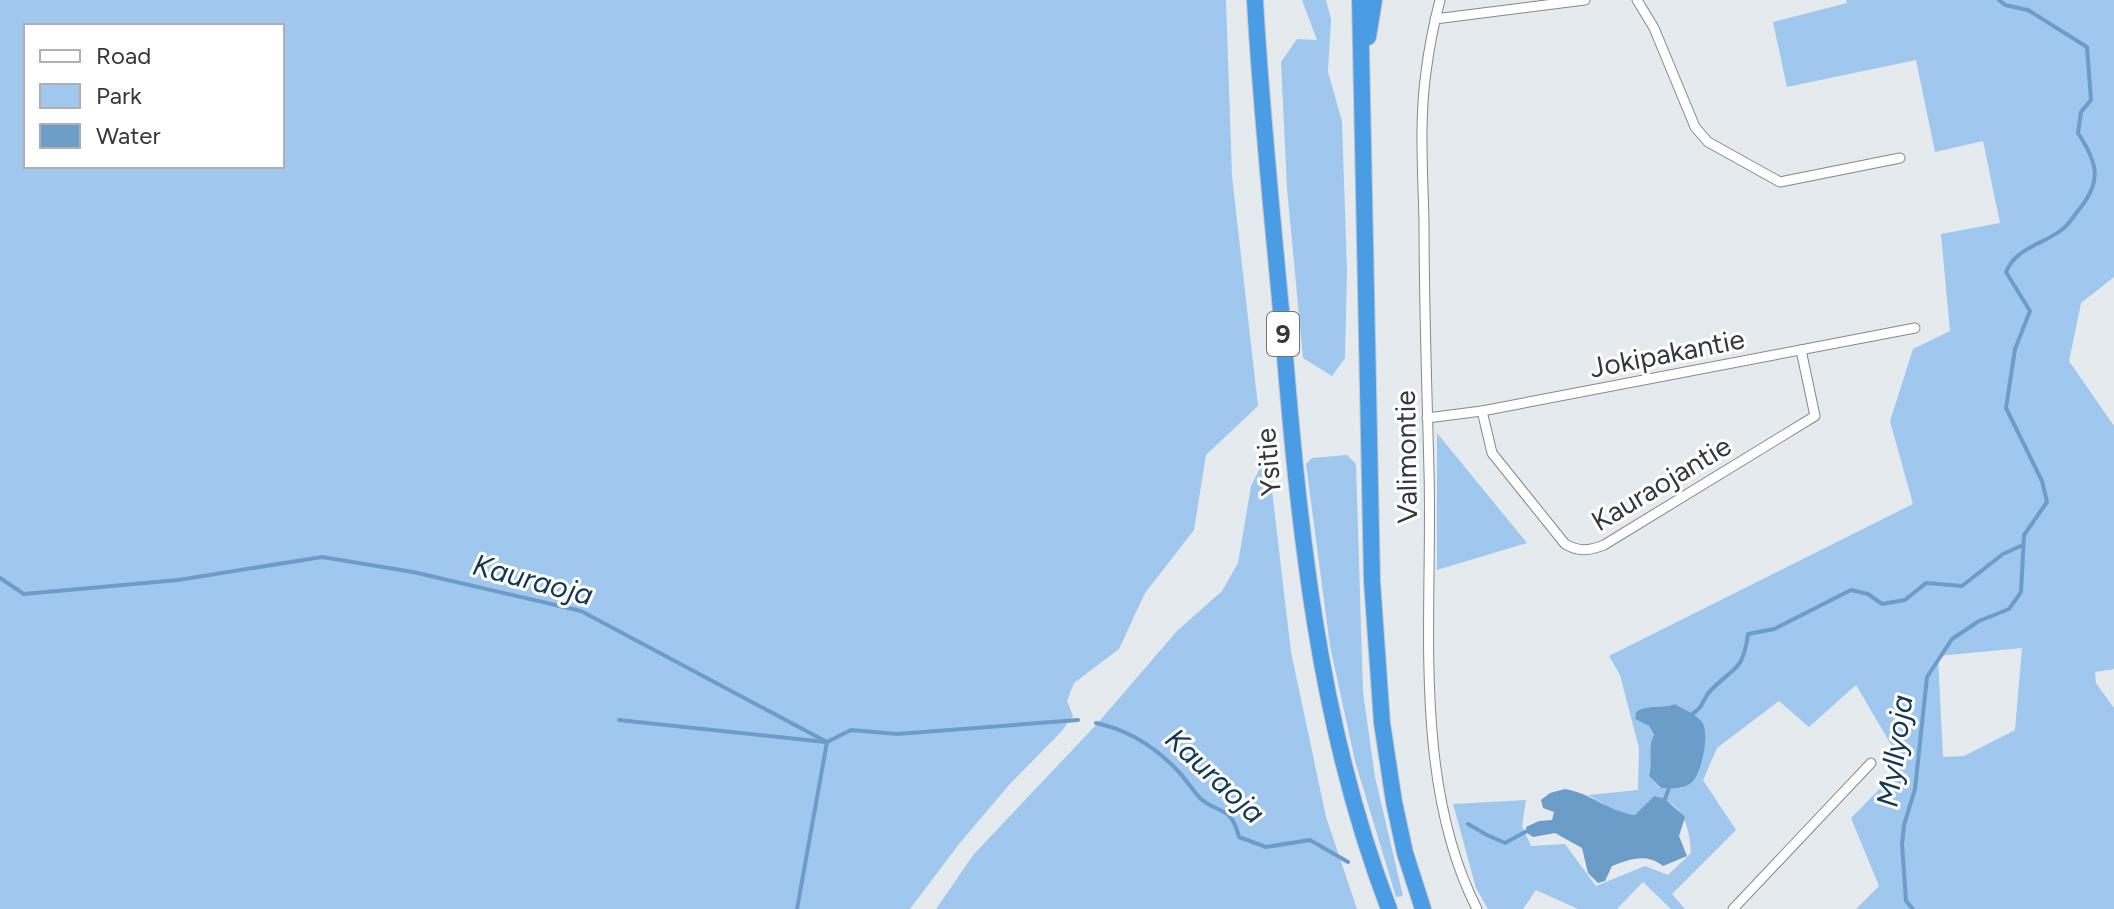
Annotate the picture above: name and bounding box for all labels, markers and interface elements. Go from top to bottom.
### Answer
legend [24,24,284,168]
text: Road [96,41,151,70]
text: Park [96,81,142,110]
text: Water [96,121,161,150]
road number: 9 [1267,312,1299,356]
street label: Jokipakantie [1587,321,1747,385]
street label: Valimontie [1388,390,1424,524]
street label: Ysitie [1248,427,1288,497]
street label: Kauraojantie [1585,428,1737,538]
water label: Kauraoja [469,546,597,613]
water label: Myllyoja [1868,693,1921,809]
water label: Kauraoja [1158,720,1273,831]

